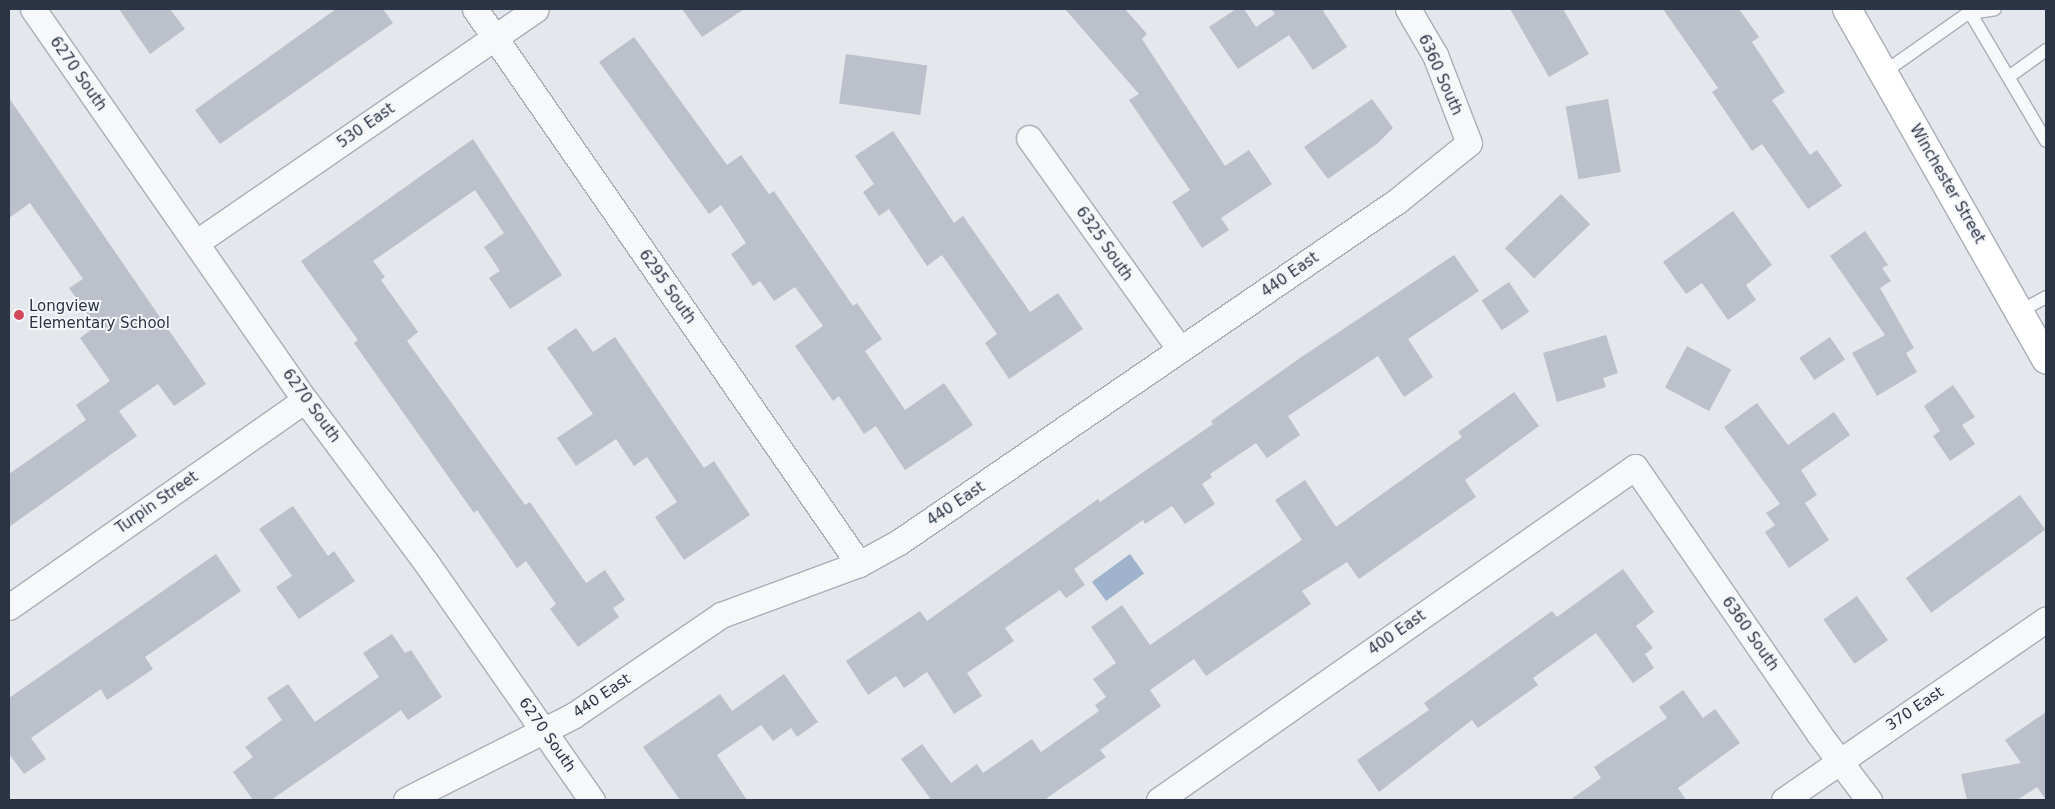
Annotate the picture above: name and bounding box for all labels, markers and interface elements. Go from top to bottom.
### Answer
street label: 6360 South [1414,32,1466,118]
street label: 6270 South [46,33,110,115]
street label: 530 East [334,100,398,152]
street label: Winchester Street [1906,121,1988,247]
street label: 6325 South [1072,203,1136,285]
street label: 6295 South [635,246,699,328]
street label: 440 East [1258,249,1322,301]
place label: Longview Elementary School [29,297,170,332]
marker: Longview Elementary School [13,309,25,321]
street label: 6270 South [278,366,344,446]
street label: Turpin Street [112,468,202,538]
street label: 440 East [924,478,988,530]
street label: 6360 South [1718,593,1782,675]
street label: 400 East [1365,607,1429,659]
street label: 440 East [570,670,634,722]
street label: 370 East [1883,683,1947,735]
street label: 6270 South [515,694,579,776]

